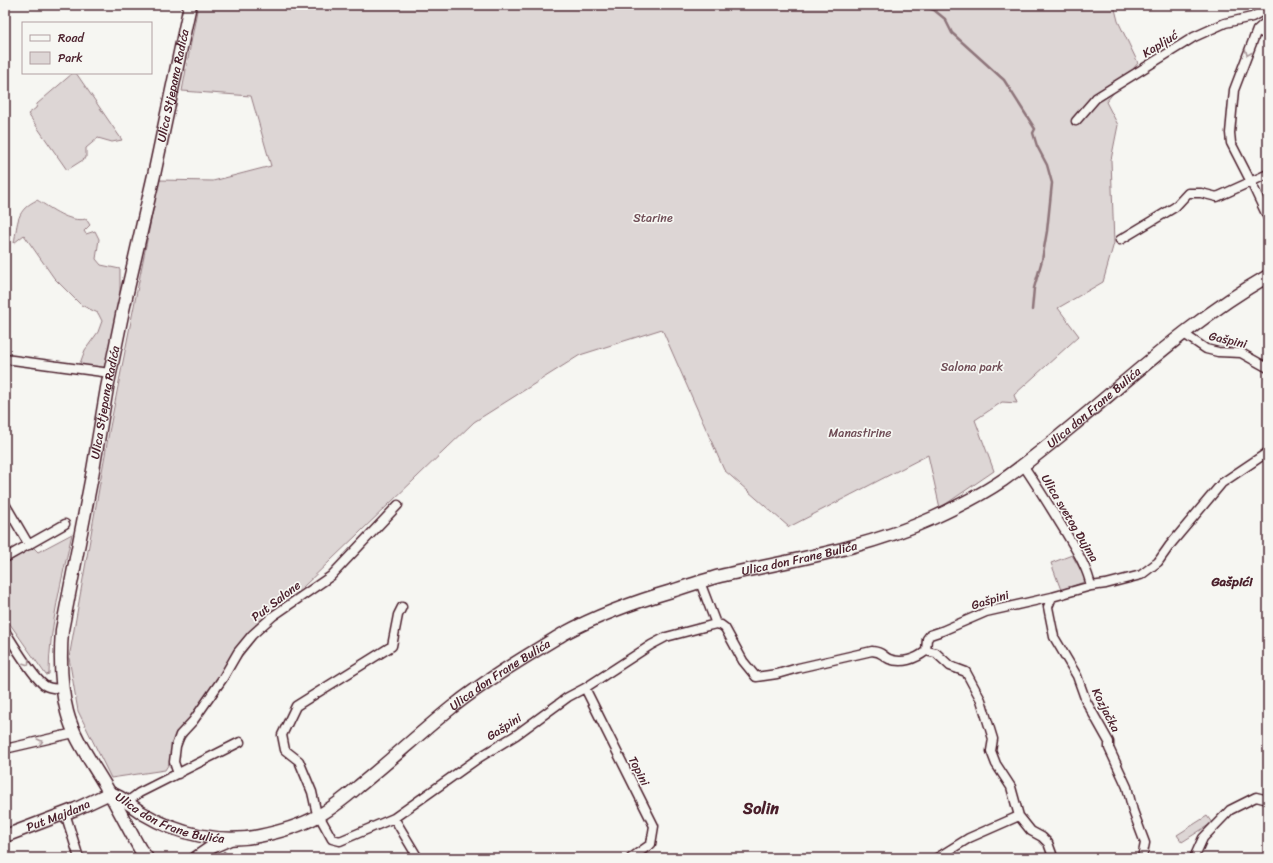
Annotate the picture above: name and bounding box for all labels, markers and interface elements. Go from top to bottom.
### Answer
legend [22,22,152,74]
street label: Kapljuć [1138,24,1183,64]
street label: Ulica Stjepana Radića [150,26,196,144]
text: Road [58,27,85,49]
text: Park [58,47,83,69]
one-way arrow [1245,48,1253,56]
park label: Starine [633,207,673,229]
street label: Gašpini [1207,325,1250,355]
street label: Ulica Stjepana Radića [84,343,127,461]
park label: Salona park [941,356,1004,378]
street label: Ulica don Frane Bulića [1041,361,1147,454]
park label: Manastirine [829,422,891,444]
street label: Ulica svetog Dujma [1035,470,1105,566]
street label: Ulica don Frane Bulića [739,534,861,582]
district label: Gašpići [1210,570,1254,593]
street label: Put Salone [246,575,306,627]
street label: Gašpini [968,584,1012,616]
street label: Ulica don Frane Bulića [444,632,556,717]
one-way arrow [22,659,30,666]
street label: Kozjačka [1085,684,1127,736]
street label: Gašpini [482,707,527,747]
one-way arrow [37,738,43,746]
street label: Topini [622,752,656,790]
street label: Ulica don Frane Bulića [111,786,226,850]
street label: Put Majdana [23,793,94,838]
district label: Solin [742,794,779,823]

